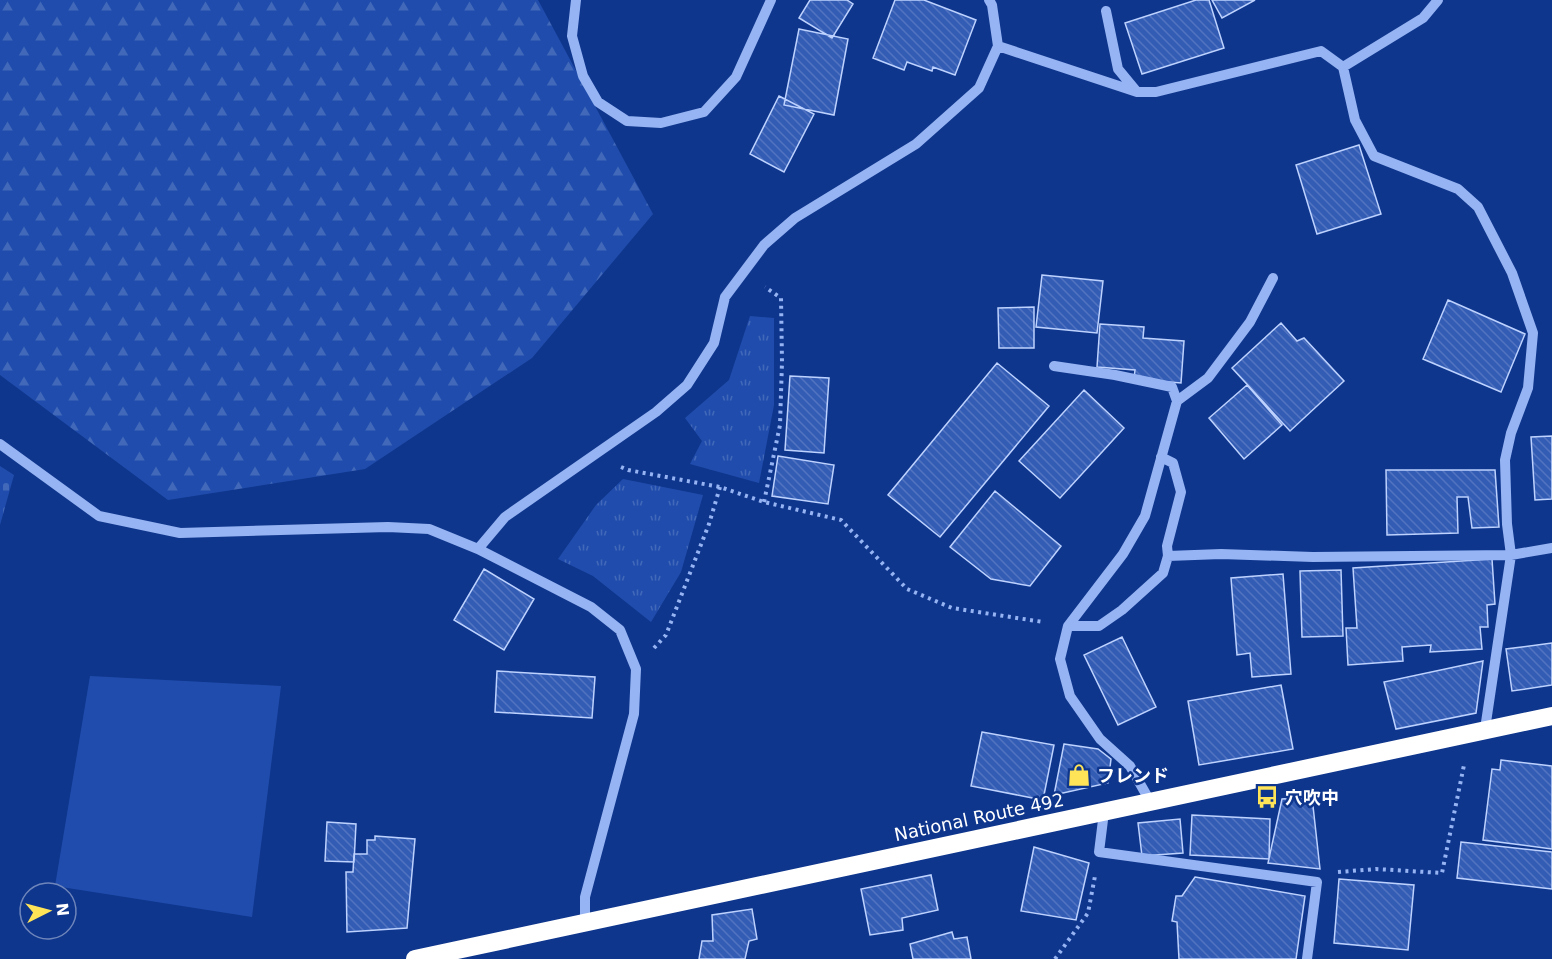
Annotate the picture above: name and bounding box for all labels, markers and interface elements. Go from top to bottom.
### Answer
shop icon: フレンド [1066,762,1092,788]
place label: フレンド [1097,765,1169,786]
bus stop icon: 穴吹中 [1254,784,1280,810]
place label: 穴吹中 [1285,787,1339,808]
street label: National Route 492 [892,789,1066,845]
north arrow [18,881,78,941]
text: N [52,902,73,917]

